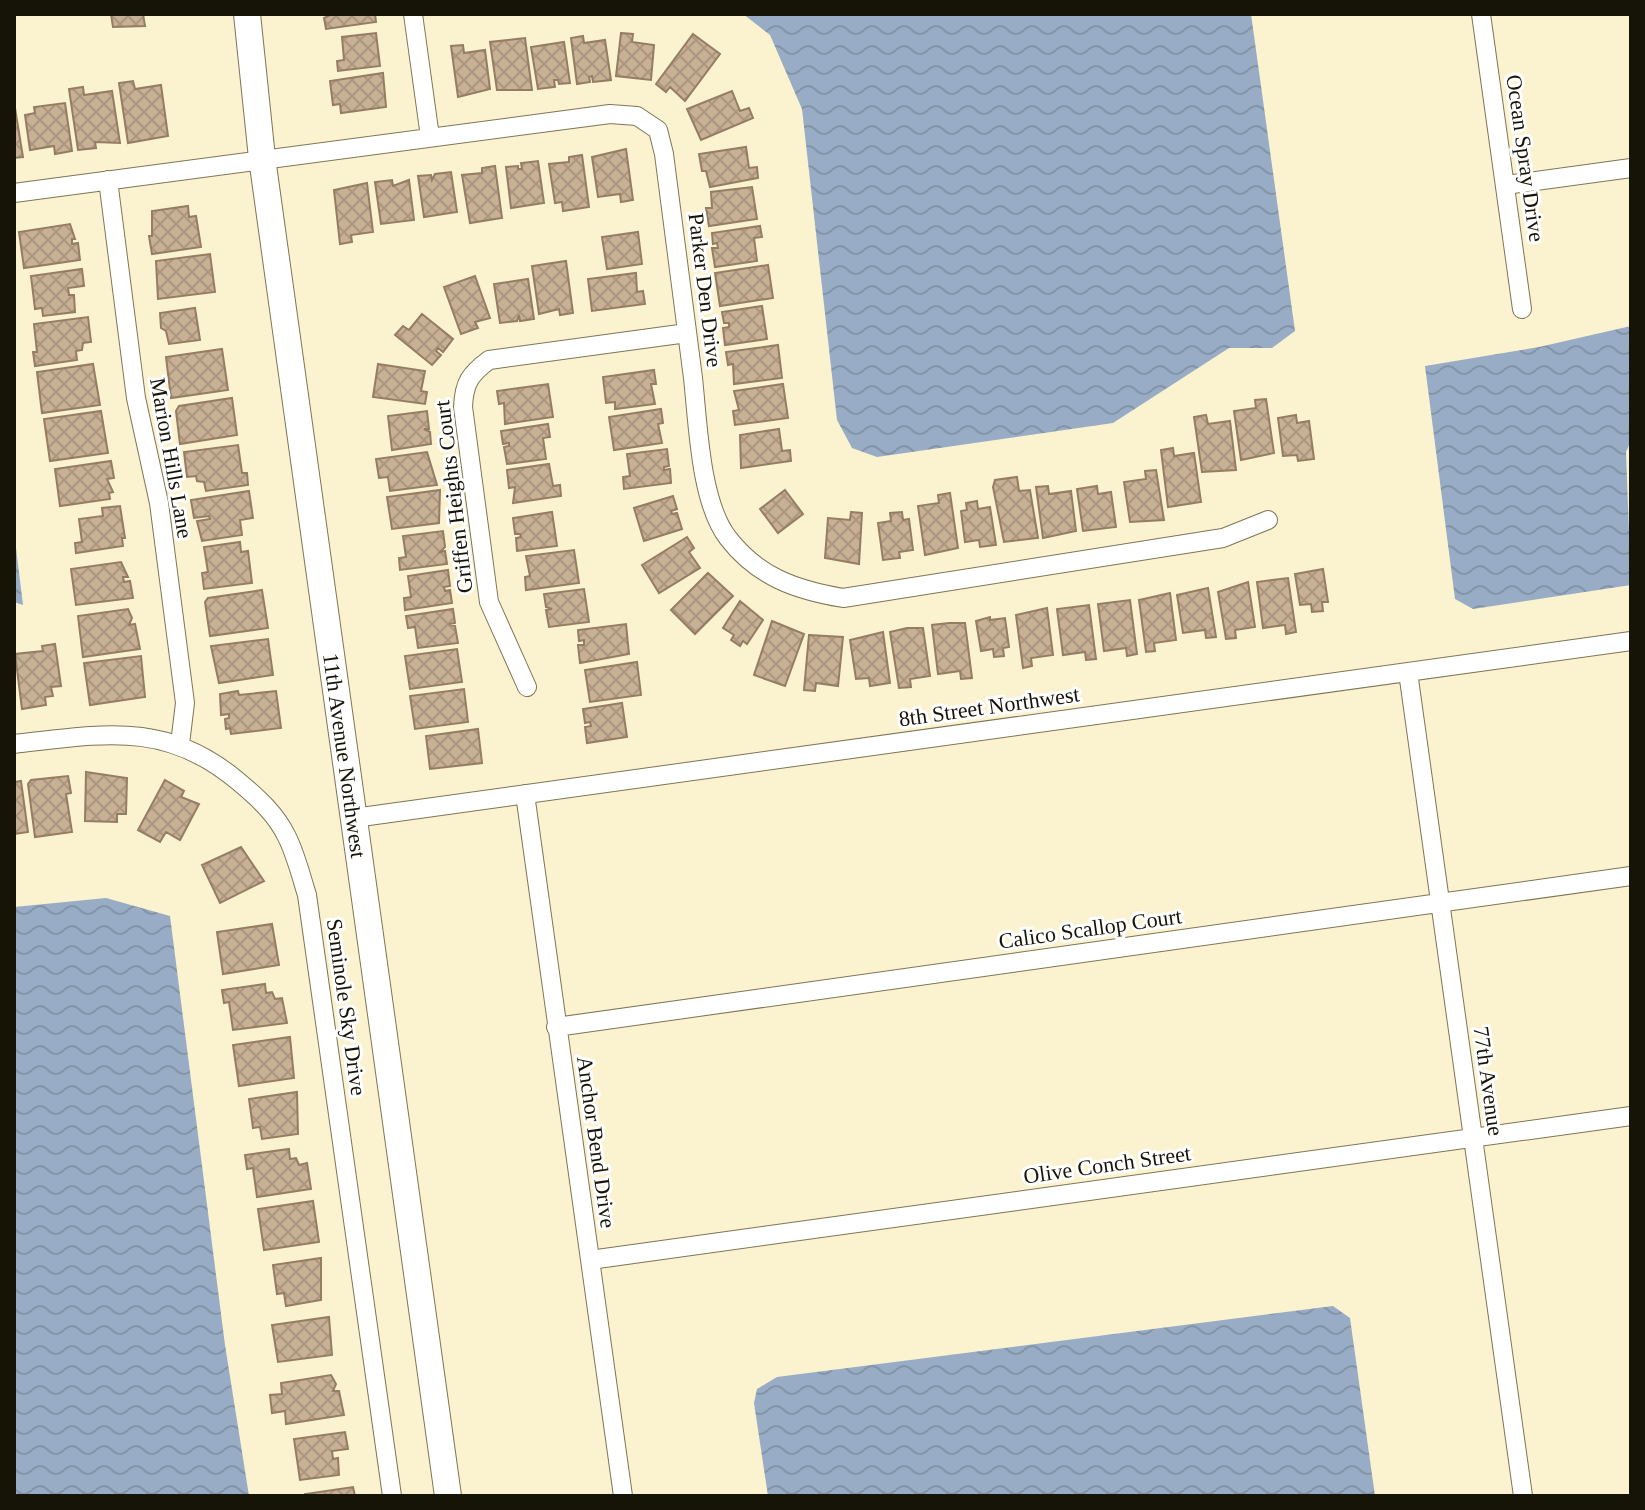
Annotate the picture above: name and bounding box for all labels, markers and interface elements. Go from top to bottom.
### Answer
street label: Ocean Spray Drive [1501,73,1550,243]
street label: Parker Den Drive [684,212,727,369]
street label: Marion Hills Lane [145,376,198,540]
street label: Griffen Heights Court [429,399,478,595]
street label: 11th Avenue Northwest [318,652,371,860]
street label: 8th Street Northwest [897,681,1081,732]
street label: Calico Scallop Court [997,903,1183,954]
street label: Seminole Sky Drive [322,917,371,1097]
street label: 77th Avenue [1468,1025,1509,1137]
street label: Anchor Bend Drive [572,1054,621,1230]
street label: Olive Conch Street [1022,1140,1192,1189]

